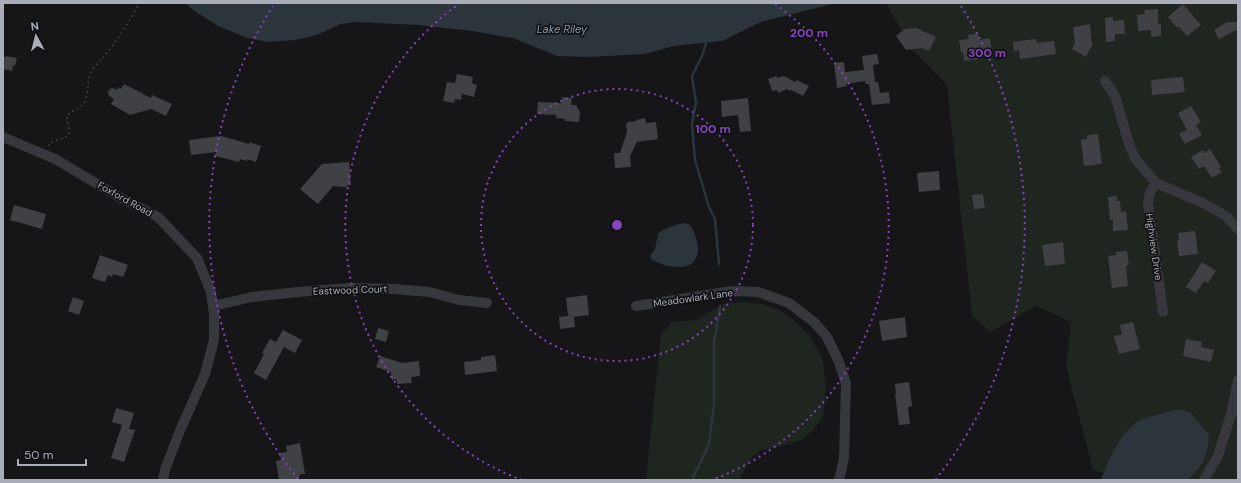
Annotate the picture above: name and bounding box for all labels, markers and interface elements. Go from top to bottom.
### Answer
north arrow [16,16,56,56]
text: N [30,19,40,34]
water label: Lake Riley [537,22,588,36]
text: 200 m [790,25,828,41]
text: 300 m [968,45,1006,61]
text: 100 m [695,121,731,137]
street label: Foxford Road [95,179,155,219]
street label: Highview Drive [1143,213,1165,282]
centre of rings [610,218,624,232]
street label: Eastwood Court [313,282,388,298]
street label: Meadowlark Lane [652,286,734,310]
scale bar [18,441,86,467]
text: 50 m [24,447,53,463]

